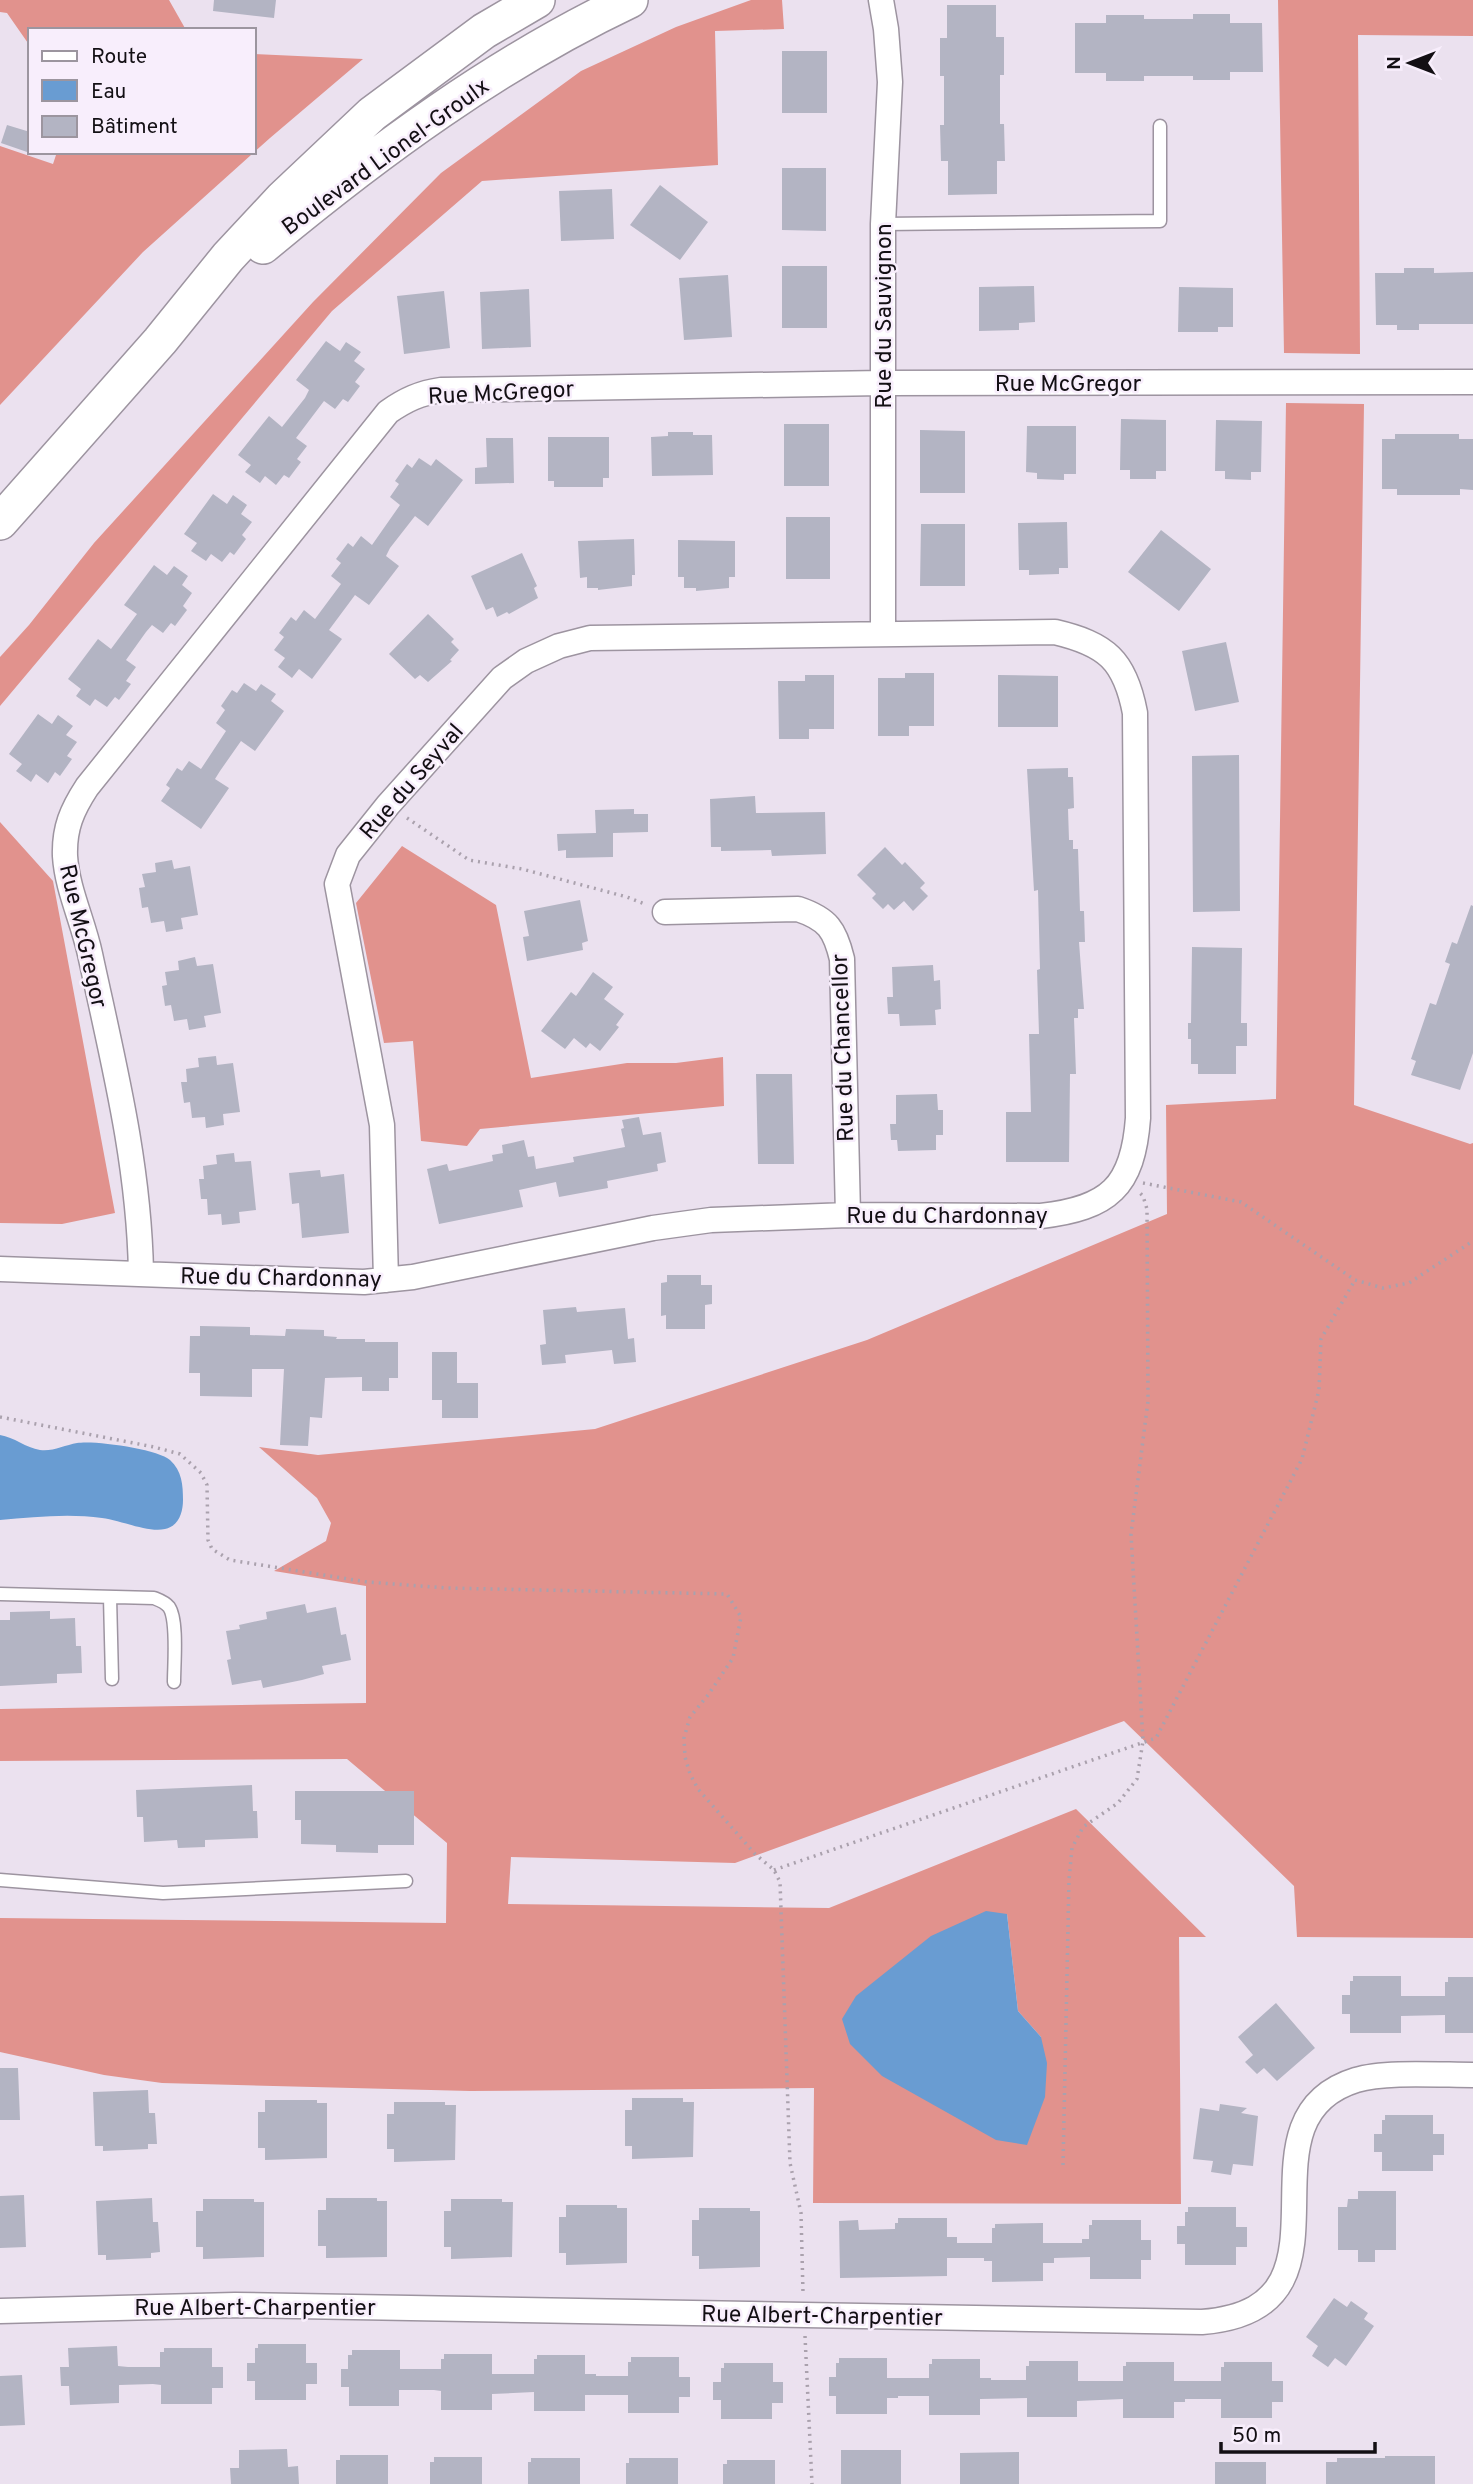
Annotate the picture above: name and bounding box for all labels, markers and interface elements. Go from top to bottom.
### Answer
legend [28,28,256,154]
north arrow [1375,28,1445,98]
text: Route [91,44,147,71]
text: N [1383,56,1407,70]
street label: Boulevard Lionel-Groulx [277,73,496,243]
text: Eau [91,79,126,106]
text: Bâtiment [91,114,178,141]
street label: Rue du Sauvignon [871,223,900,409]
street label: Rue McGregor [995,371,1141,400]
street label: Rue McGregor [427,376,575,413]
street label: Rue du Seyval [355,719,471,847]
street label: Rue McGregor [51,862,112,1011]
street label: Rue du Chancellor [827,953,862,1142]
street label: Rue du Chardonnay [846,1203,1048,1232]
street label: Rue du Chardonnay [180,1263,382,1296]
street label: Rue Albert-Charpentier [134,2295,376,2324]
street label: Rue Albert-Charpentier [701,2301,943,2334]
scale bar [1221,2410,1375,2454]
text: 50 m [1232,2423,1281,2450]

